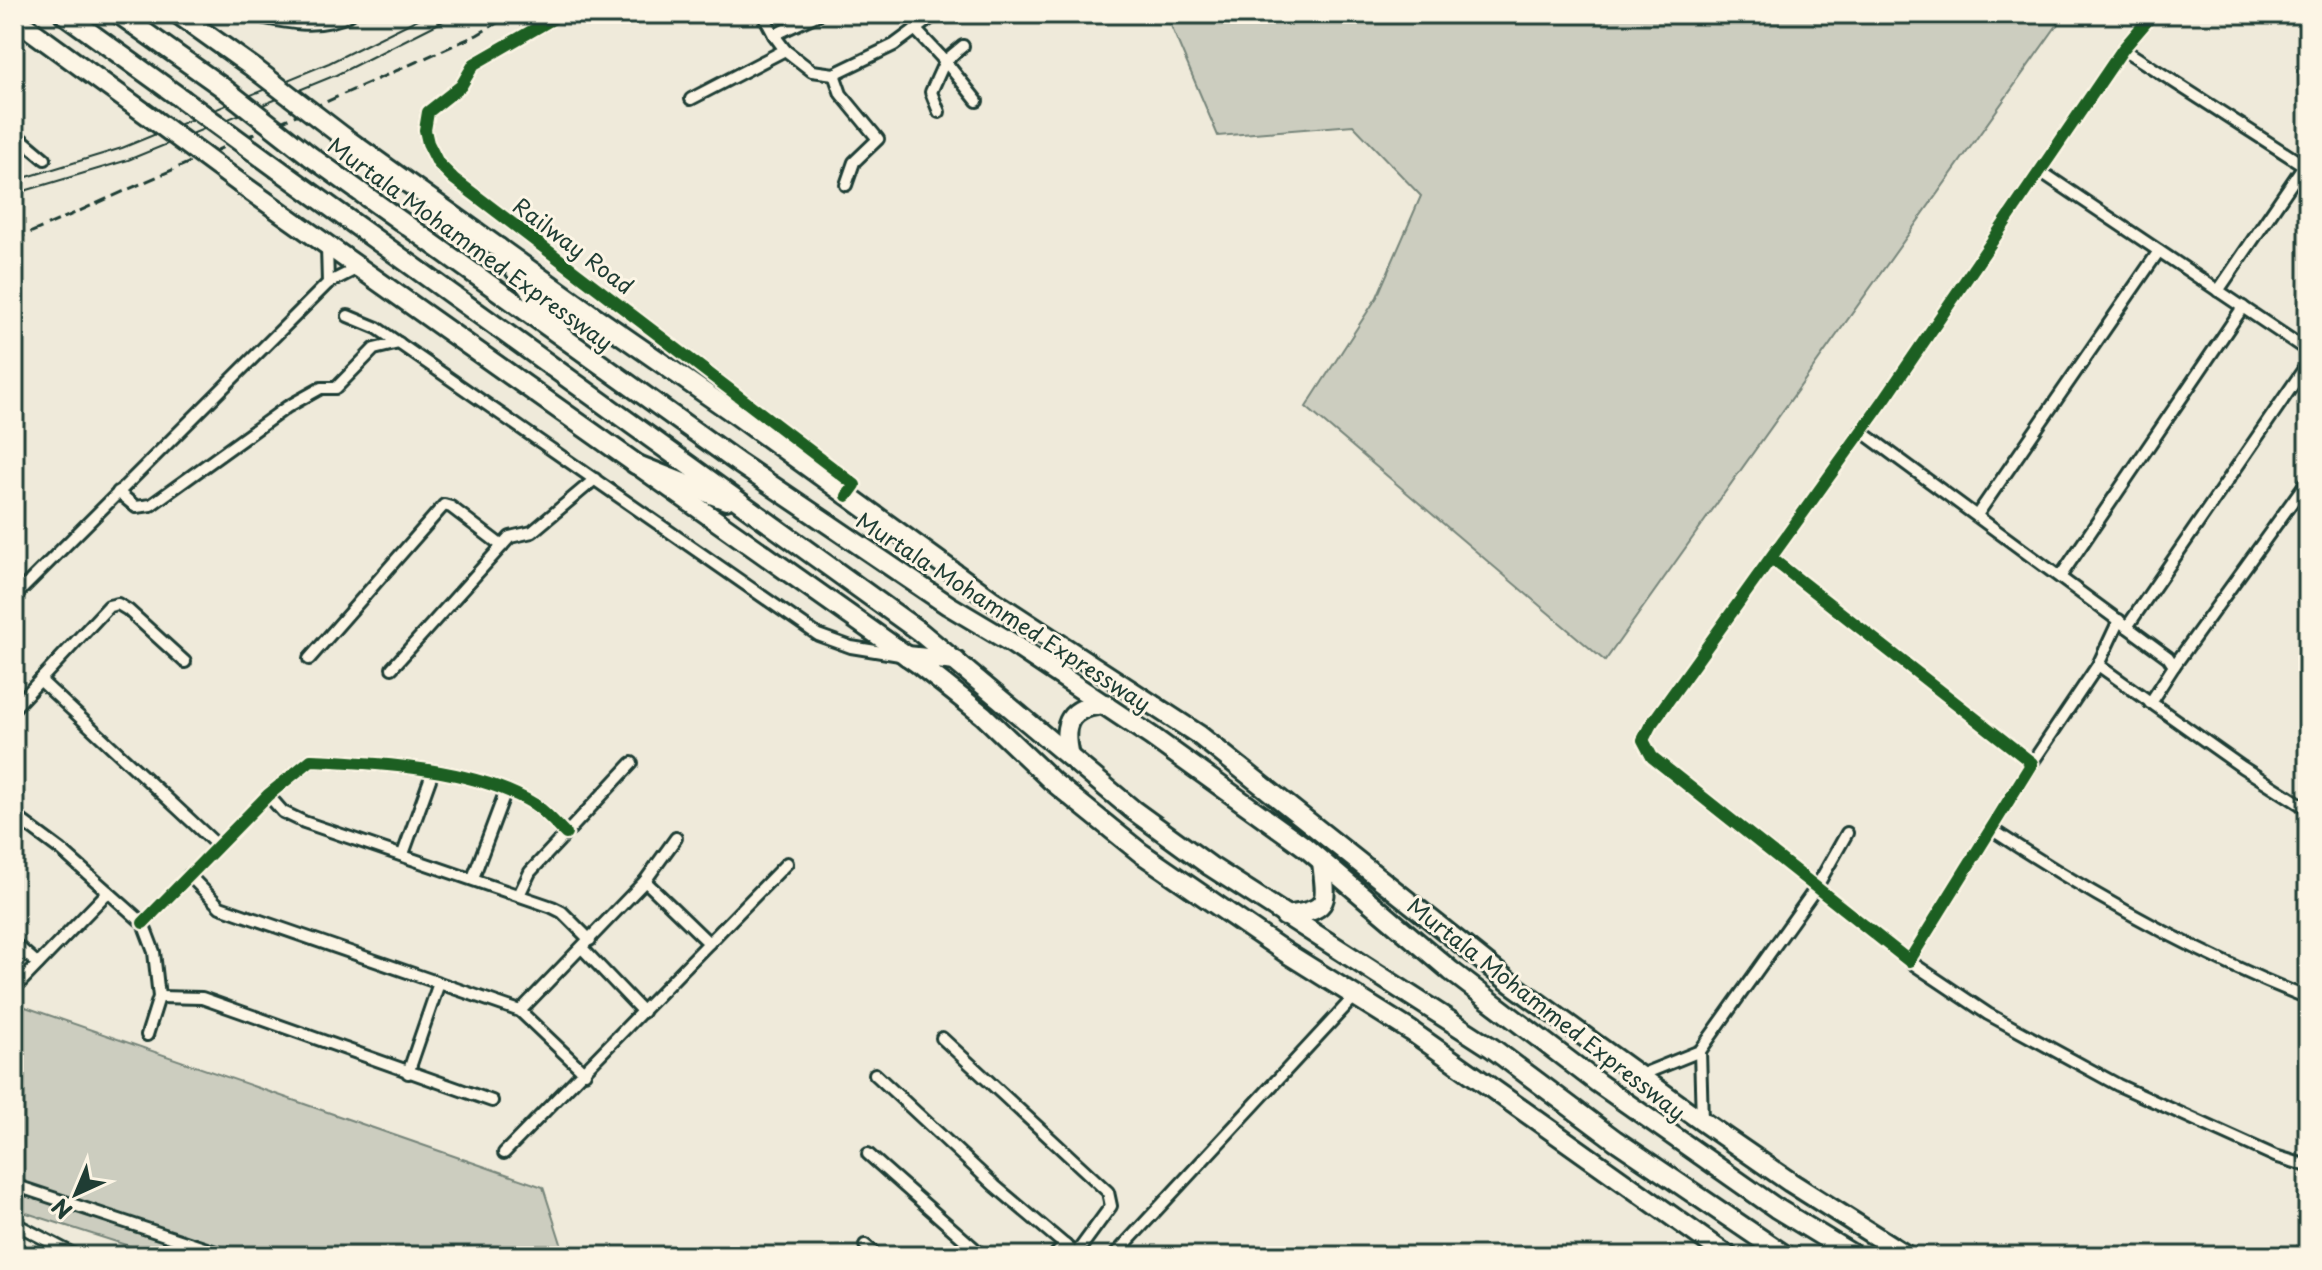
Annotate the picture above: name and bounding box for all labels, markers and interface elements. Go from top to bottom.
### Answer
street label: Murtala Mohammed Expressway [322,128,620,358]
street label: Railway Road [507,189,641,301]
street label: Murtala Mohammed Expressway [850,503,1158,719]
street label: Murtala Mohammed Expressway [1401,889,1693,1127]
north arrow [36,1154,116,1234]
text: N [43,1192,79,1227]

